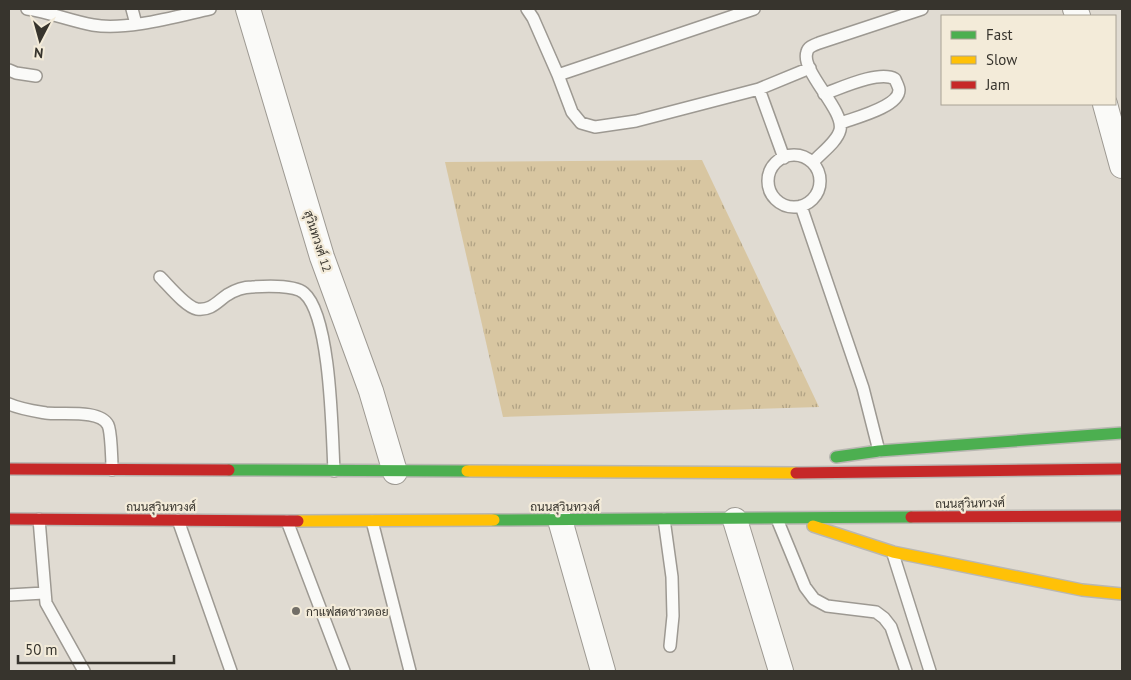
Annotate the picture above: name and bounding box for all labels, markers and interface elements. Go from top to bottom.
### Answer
north arrow [15,15,65,65]
legend [941,15,1116,105]
text: Fast [986,25,1013,44]
text: N [33,43,44,62]
text: Slow [986,50,1017,69]
text: Jam [985,75,1010,94]
street label: สุวินทวงศ์ 12 [299,208,335,274]
street label: ถนนสุวินทวงศ์ [935,495,1005,513]
street label: ถนนสุวินทวงศ์ [126,499,196,516]
street label: ถนนสุวินทวงศ์ [530,499,600,516]
place label: กาแฟสดชาวดอย [306,604,389,619]
marker: กาแฟสดชาวดอย [290,605,302,617]
scale bar [18,632,174,664]
text: 50 m [25,640,58,659]

